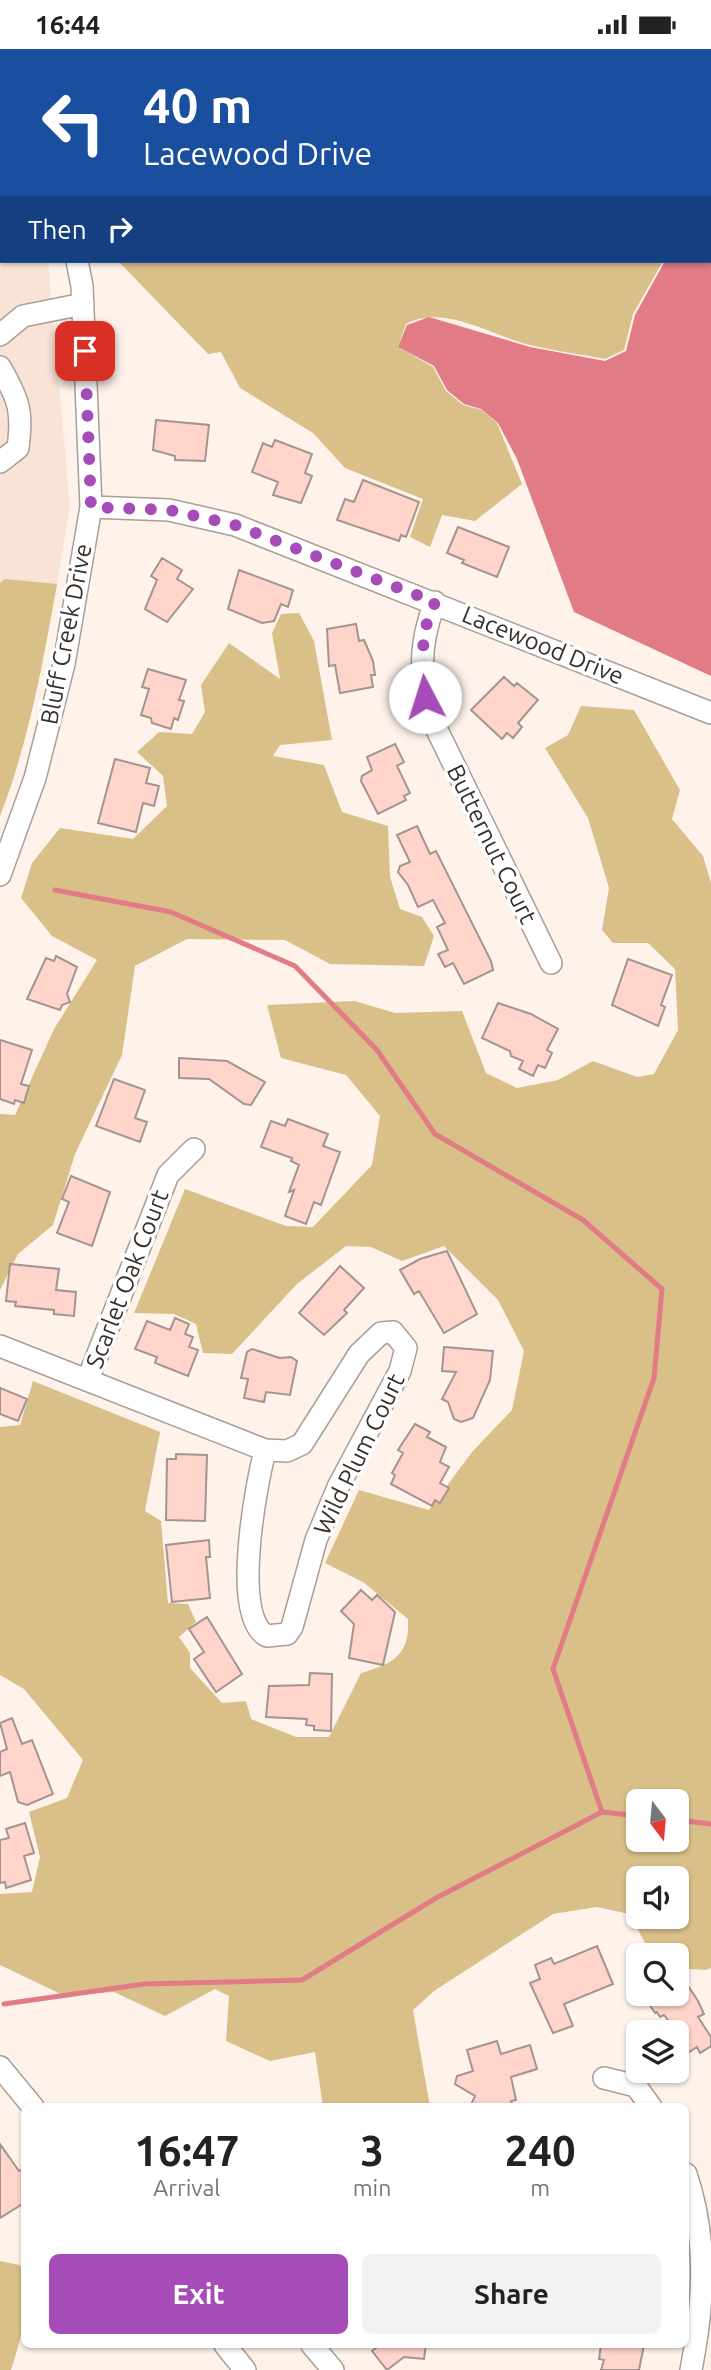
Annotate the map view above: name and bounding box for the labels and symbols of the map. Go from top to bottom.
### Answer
pin [55,321,115,381]
street label: Bluff Creek Drive [35,541,97,727]
street label: Lacewood Drive [458,600,628,690]
position arrow [388,660,462,734]
street label: Butternut Court [442,760,542,928]
street label: Scarlet Oak Court [81,1185,174,1372]
street label: Wild Plum Court [308,1369,410,1539]
north arrow [626,1789,690,1851]

